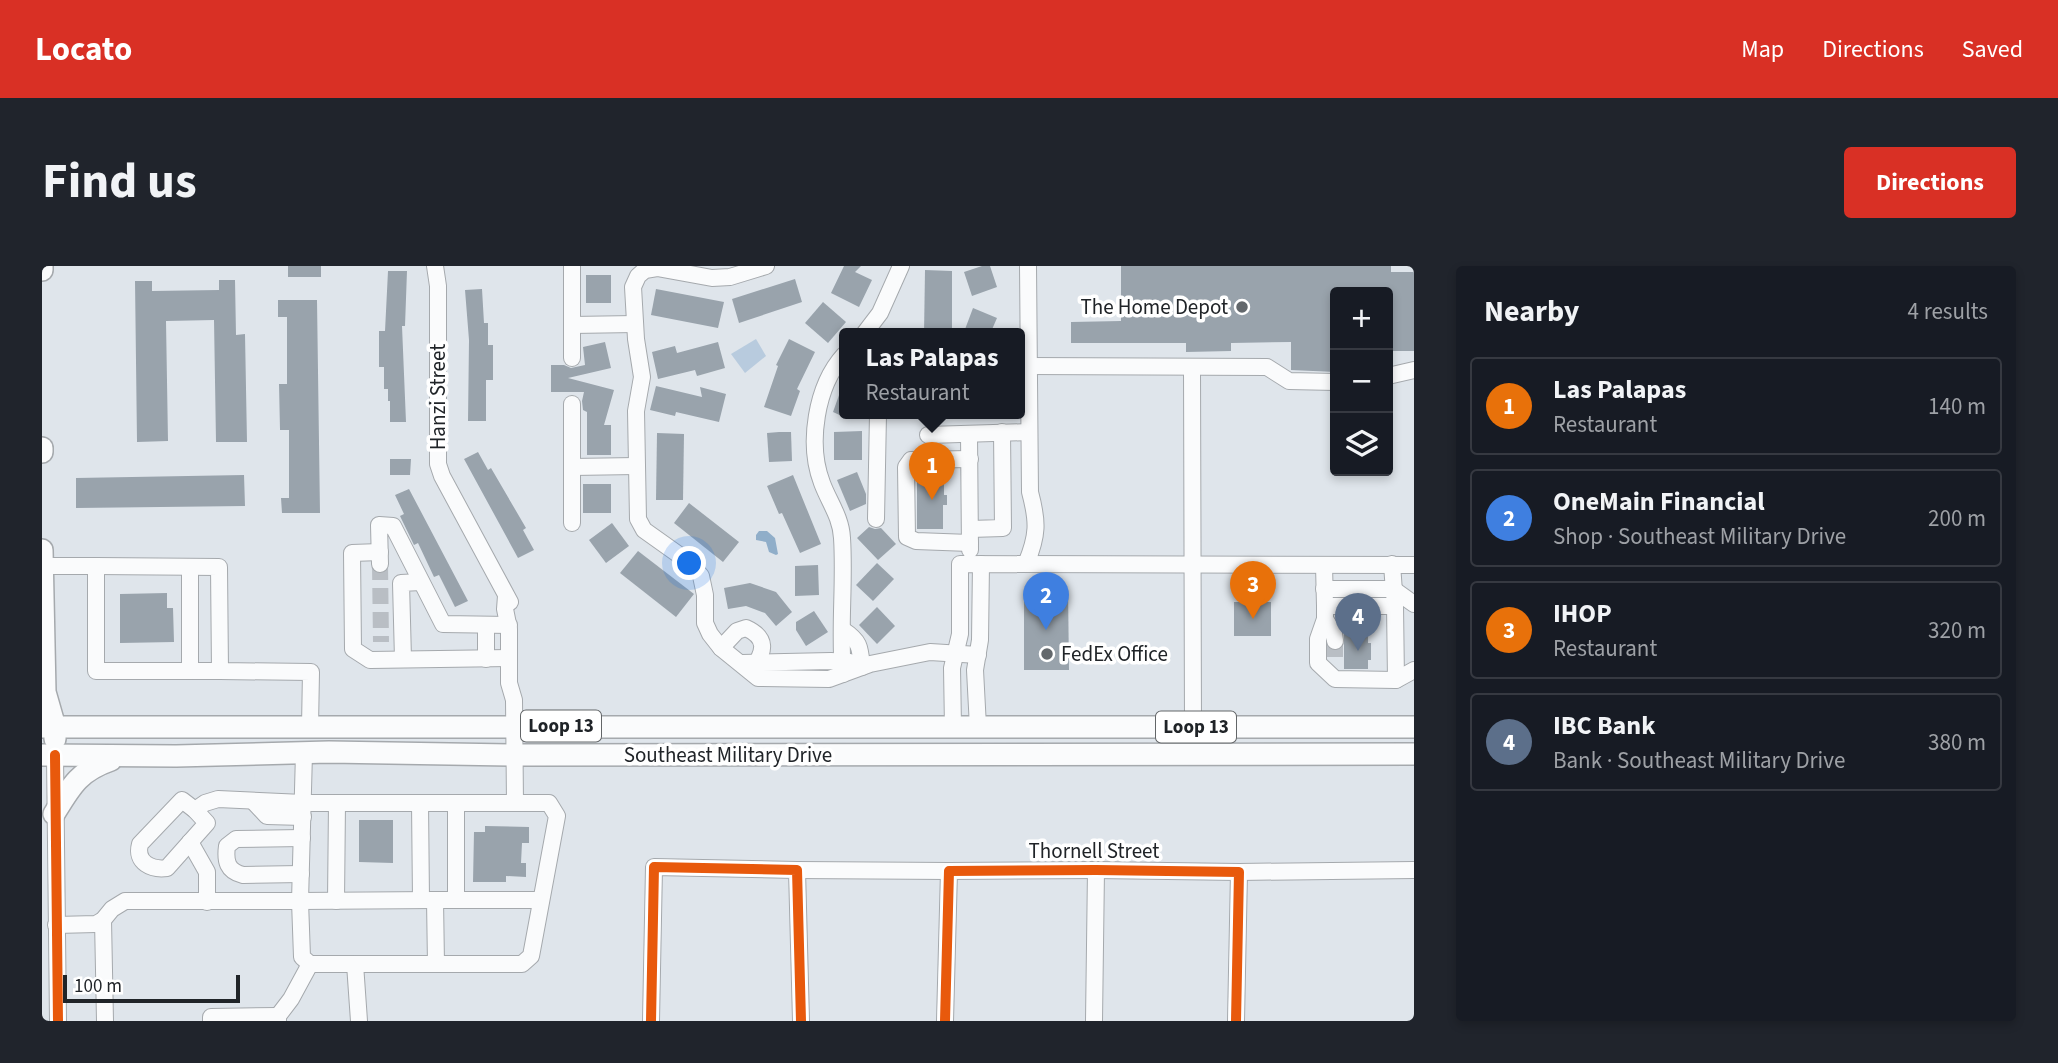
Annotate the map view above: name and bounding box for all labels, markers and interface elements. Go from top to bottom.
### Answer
text: Locato [35,26,132,73]
text: Map [1741,32,1784,67]
text: Directions [1822,32,1924,67]
text: Saved [1962,32,2023,67]
text: Find us [42,147,197,217]
button: Directions [1844,147,2016,218]
map controls [1330,287,1393,476]
button: + [1330,287,1393,350]
text: Nearby [1484,290,1579,333]
place label: The Home Depot [1081,292,1228,322]
text: 4 results [1908,295,1988,328]
marker: The Home Depot [1234,299,1250,315]
popup [839,328,1025,419]
text: Las Palapas [865,339,999,376]
street label: Hanzi Street [423,344,453,450]
button: − [1330,350,1393,413]
text: Las Palapas [1553,371,1686,408]
text: Restaurant [865,376,970,409]
text: 1 [1503,390,1515,423]
text: 140 m [1928,390,1986,423]
text: Restaurant [1553,408,1657,441]
button: layers [1330,413,1393,476]
pin: 1 [909,442,955,500]
text: OneMain Financial [1553,483,1765,520]
text: 2 [1503,502,1515,535]
text: 200 m [1928,502,1986,535]
text: Shop · Southeast Military Drive [1553,520,1846,553]
your location [672,546,706,580]
pin: 3 [1230,561,1276,619]
pin: 2 [1023,572,1069,630]
pin: 4 [1335,593,1381,651]
text: IHOP [1553,595,1612,632]
text: 3 [1503,614,1515,647]
text: 320 m [1928,614,1986,647]
text: Restaurant [1553,632,1657,665]
place label: FedEx Office [1061,639,1168,669]
marker: FedEx Office [1039,646,1055,662]
text: IBC Bank [1553,707,1655,744]
road number: Loop 13 [521,710,601,741]
road number: Loop 13 [1156,712,1236,742]
text: 4 [1503,726,1515,759]
text: 380 m [1928,726,1986,759]
street label: Southeast Military Drive [624,740,832,770]
text: Bank · Southeast Military Drive [1553,744,1845,777]
street label: Thornell Street [1029,836,1159,866]
scale bar [63,972,240,1004]
text: 100 m [74,973,122,1000]

